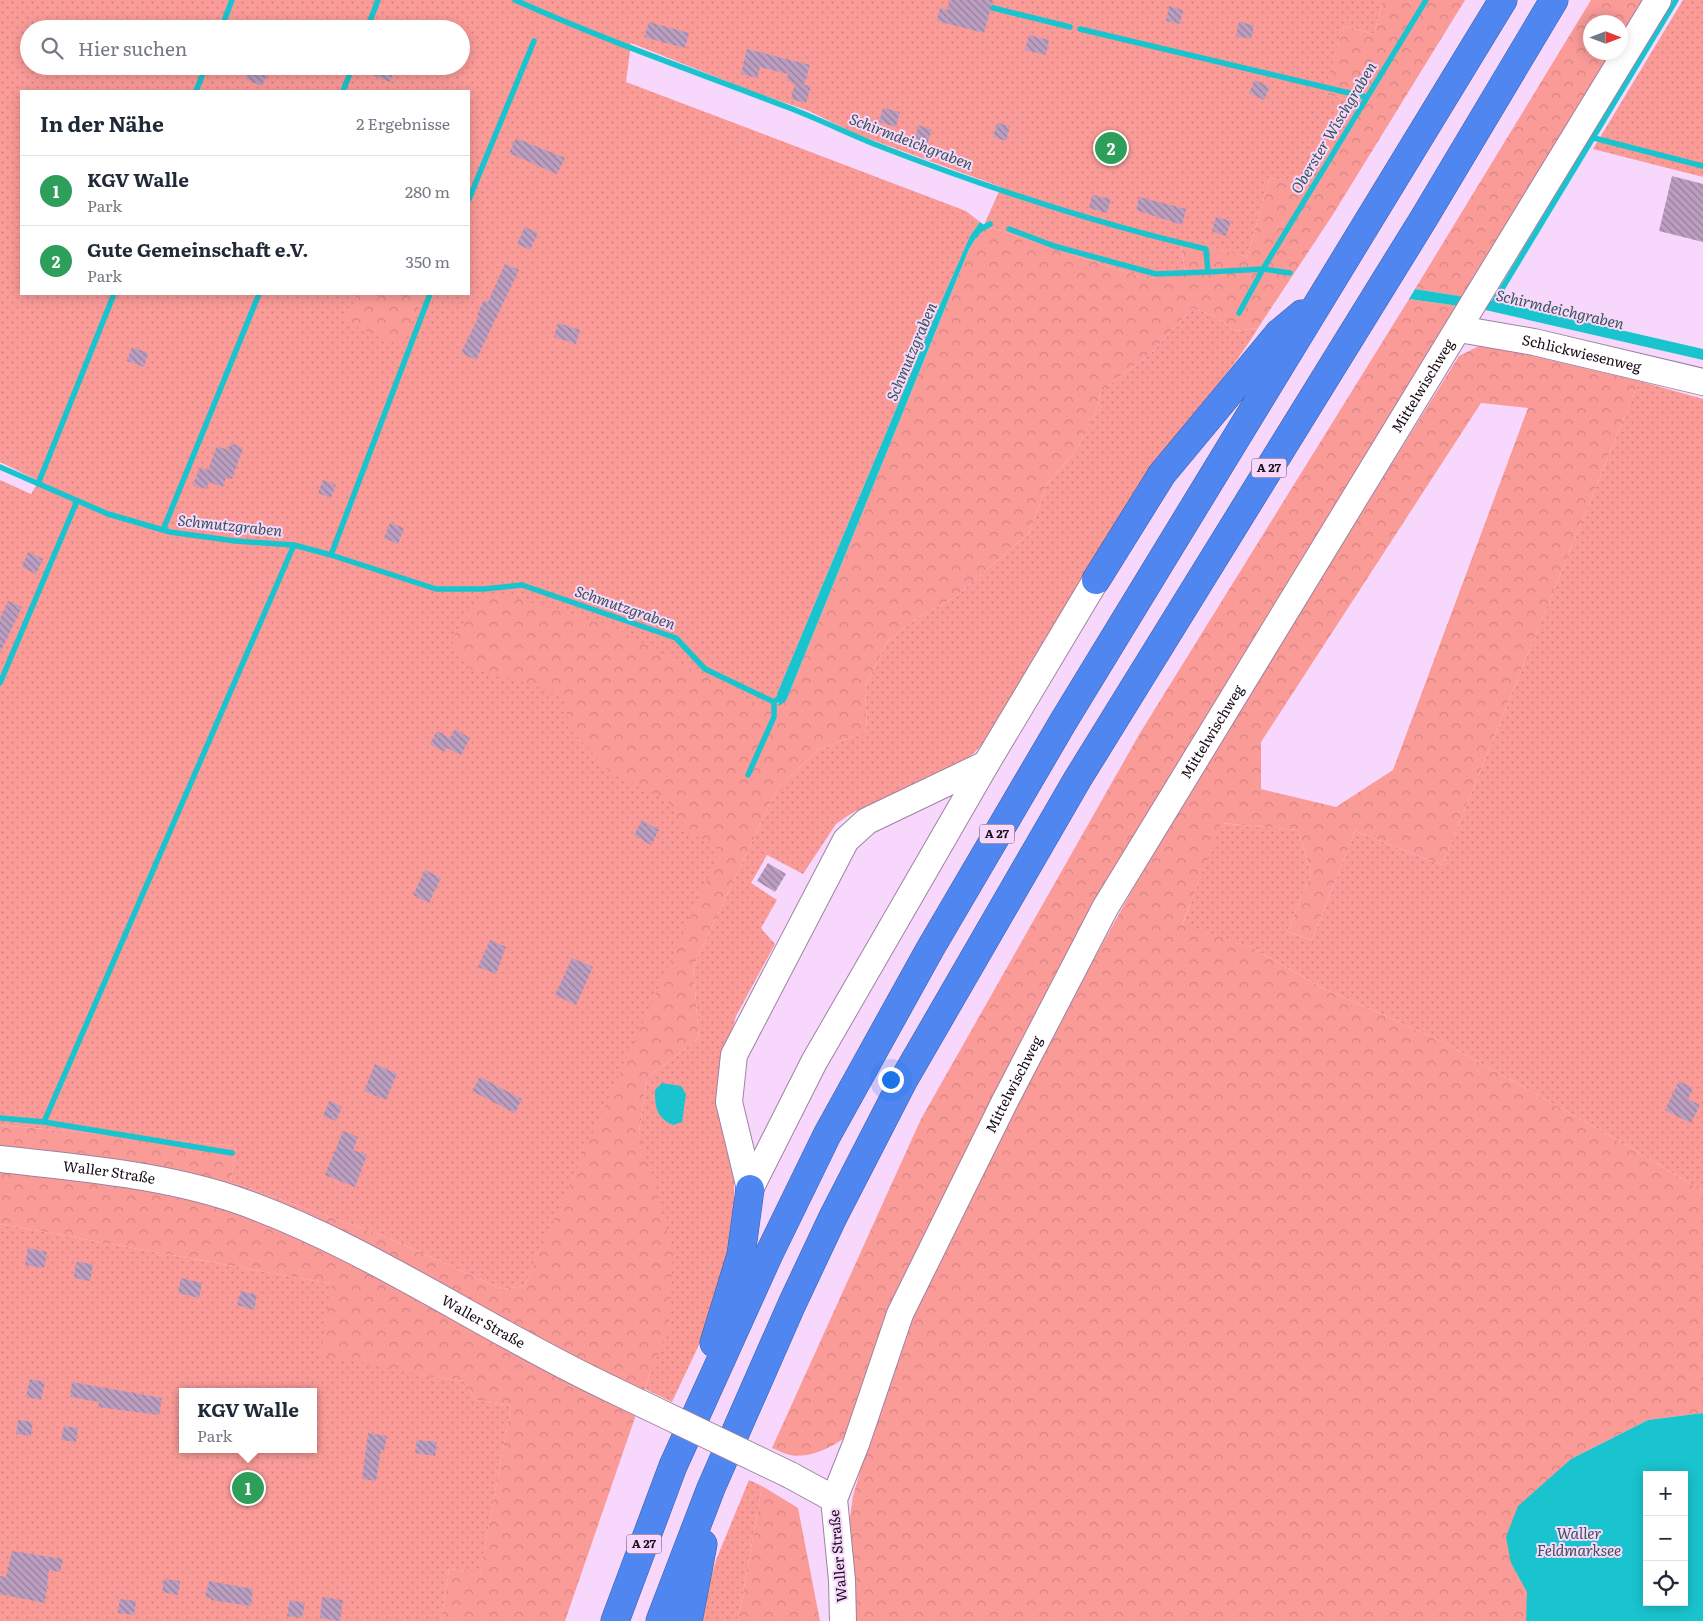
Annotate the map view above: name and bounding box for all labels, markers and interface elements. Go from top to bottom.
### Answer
north arrow [1583,15,1628,60]
search box [20,20,470,75]
icon: search [38,34,66,62]
text: Hier suchen [78,34,187,62]
water label: Oberster Wischgraben [1284,57,1381,198]
water label: Schirmdeichgraben [846,106,977,175]
text: In der Nähe [40,107,164,138]
text: 2 Ergebnisse [356,111,450,135]
pin: 2 [1095,129,1127,167]
text: KGV Walle [87,165,189,193]
text: 1 [53,179,59,203]
text: 280 m [405,179,450,203]
text: Park [87,193,122,217]
text: Gute Gemeinschaft e.V. [87,235,308,263]
text: 2 [52,249,60,273]
text: 350 m [405,249,450,273]
text: Park [87,263,122,287]
water label: Schirmdeichgraben [1494,283,1627,334]
water label: Schmutzgraben [880,299,942,404]
street label: Schlickwiesenweg [1520,329,1644,376]
street label: Mittelwischweg [1386,335,1458,436]
road number: A 27 [1252,458,1286,478]
water label: Schmutzgraben [177,508,284,541]
water label: Schmutzgraben [572,579,679,635]
street label: Mittelwischweg [1175,680,1248,782]
road number: A 27 [980,824,1014,844]
street label: Mittelwischweg [980,1032,1046,1136]
your location [878,1067,904,1093]
street label: Waller Straße [62,1155,157,1188]
street label: Waller Straße [438,1289,529,1352]
popup [179,1388,317,1453]
text: KGV Walle [197,1395,299,1423]
text: Park [197,1423,232,1447]
pin: 1 [232,1469,264,1507]
map controls [1643,1471,1688,1606]
button: + [1643,1471,1688,1516]
street label: Waller Straße [823,1509,851,1603]
button: − [1643,1516,1688,1561]
water label: Waller Feldmarksee [1537,1521,1621,1561]
road number: A 27 [626,1535,662,1554]
button: locate [1643,1561,1688,1606]

